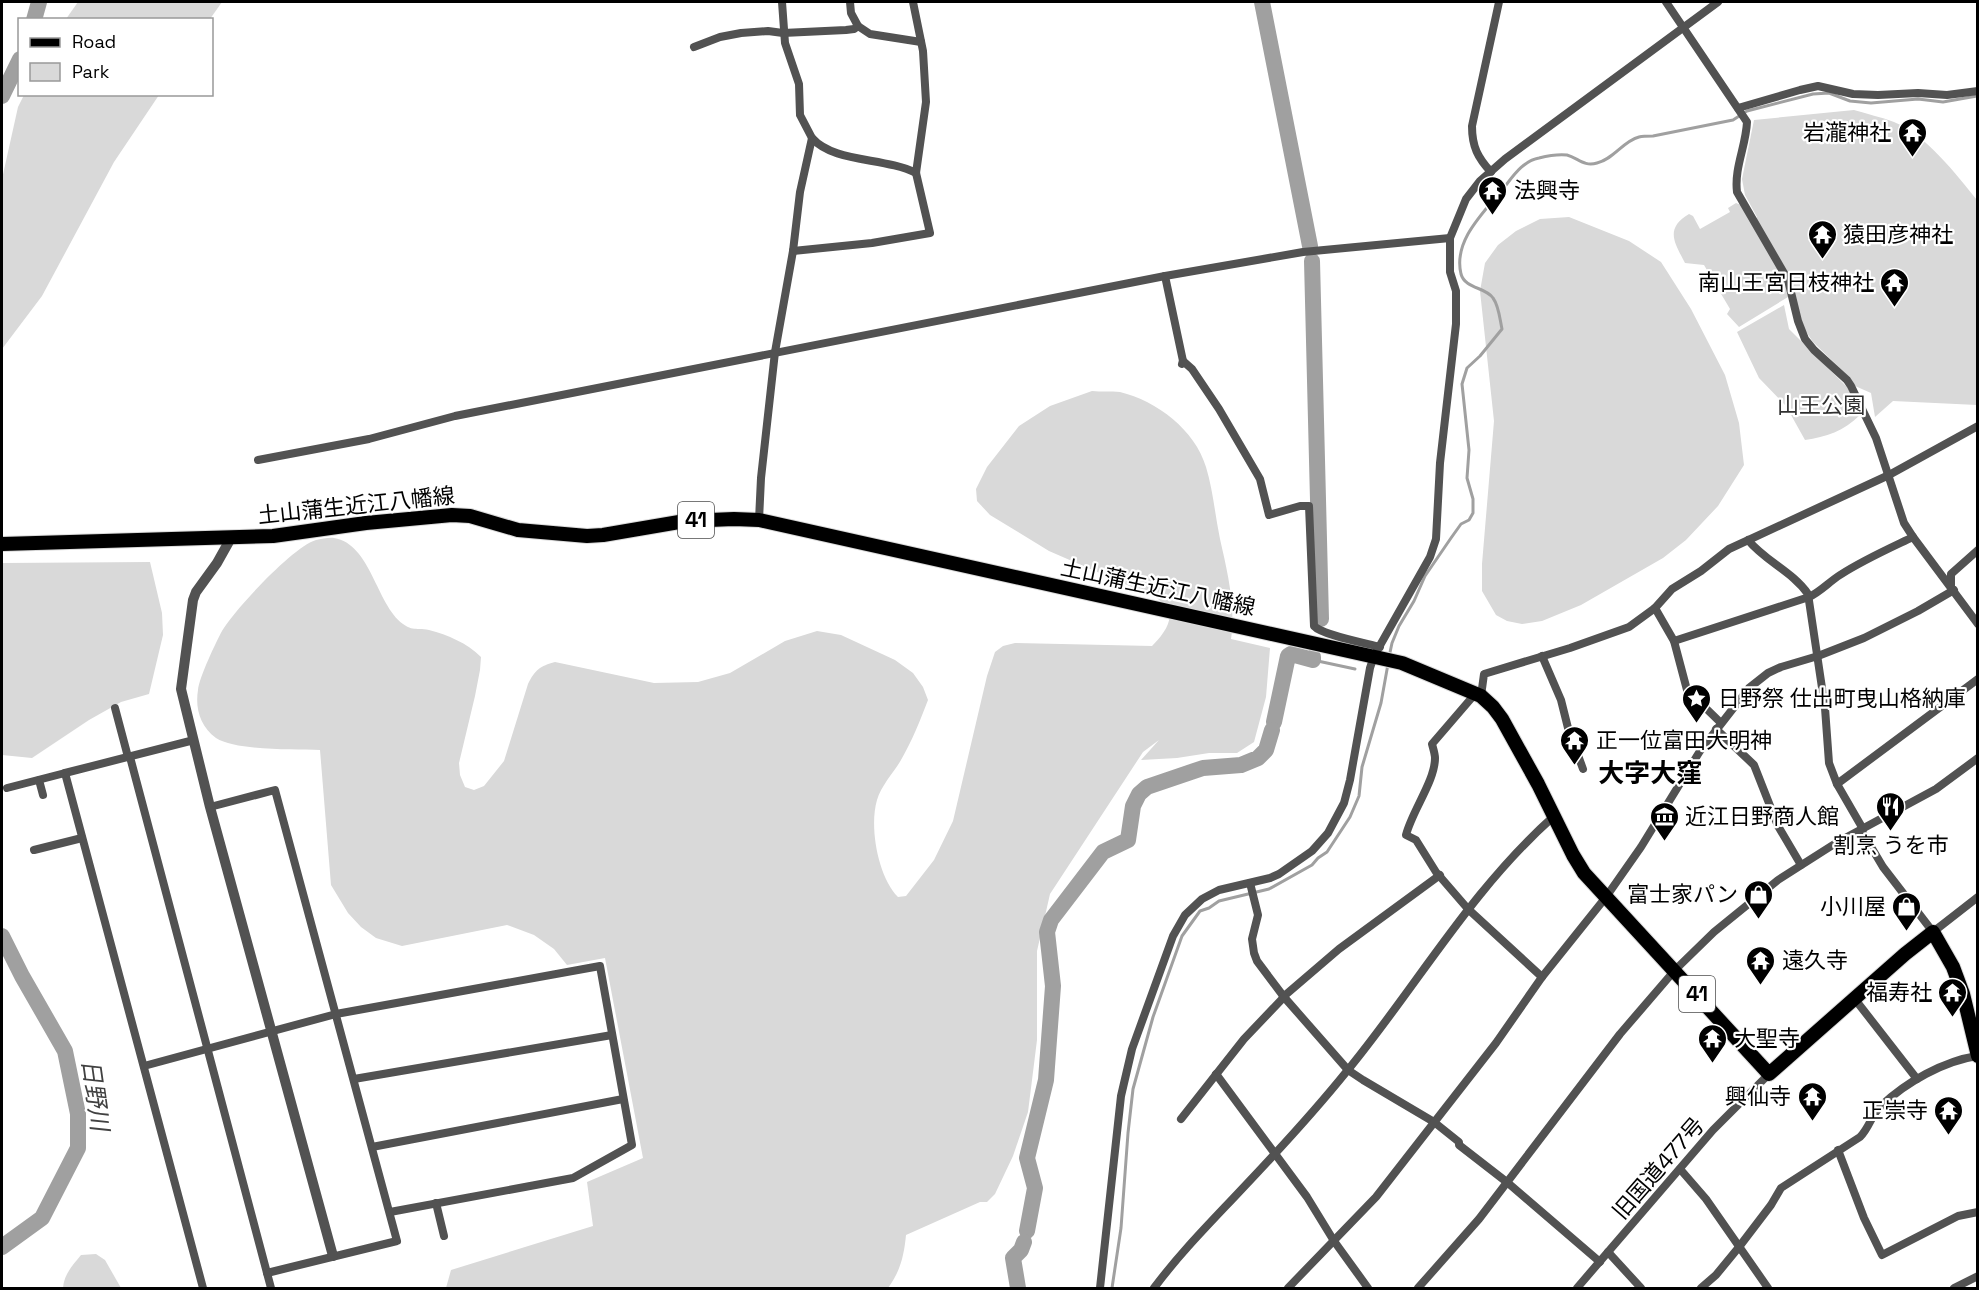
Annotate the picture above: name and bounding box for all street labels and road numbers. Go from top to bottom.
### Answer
street label: 土山蒲生近江八幡線 [256,481,456,529]
road number: 41 [678,502,714,538]
street label: 土山蒲生近江八幡線 [1058,553,1258,621]
road number: 41 [1679,976,1715,1012]
street label: 旧国道477号 [1606,1111,1710,1225]

